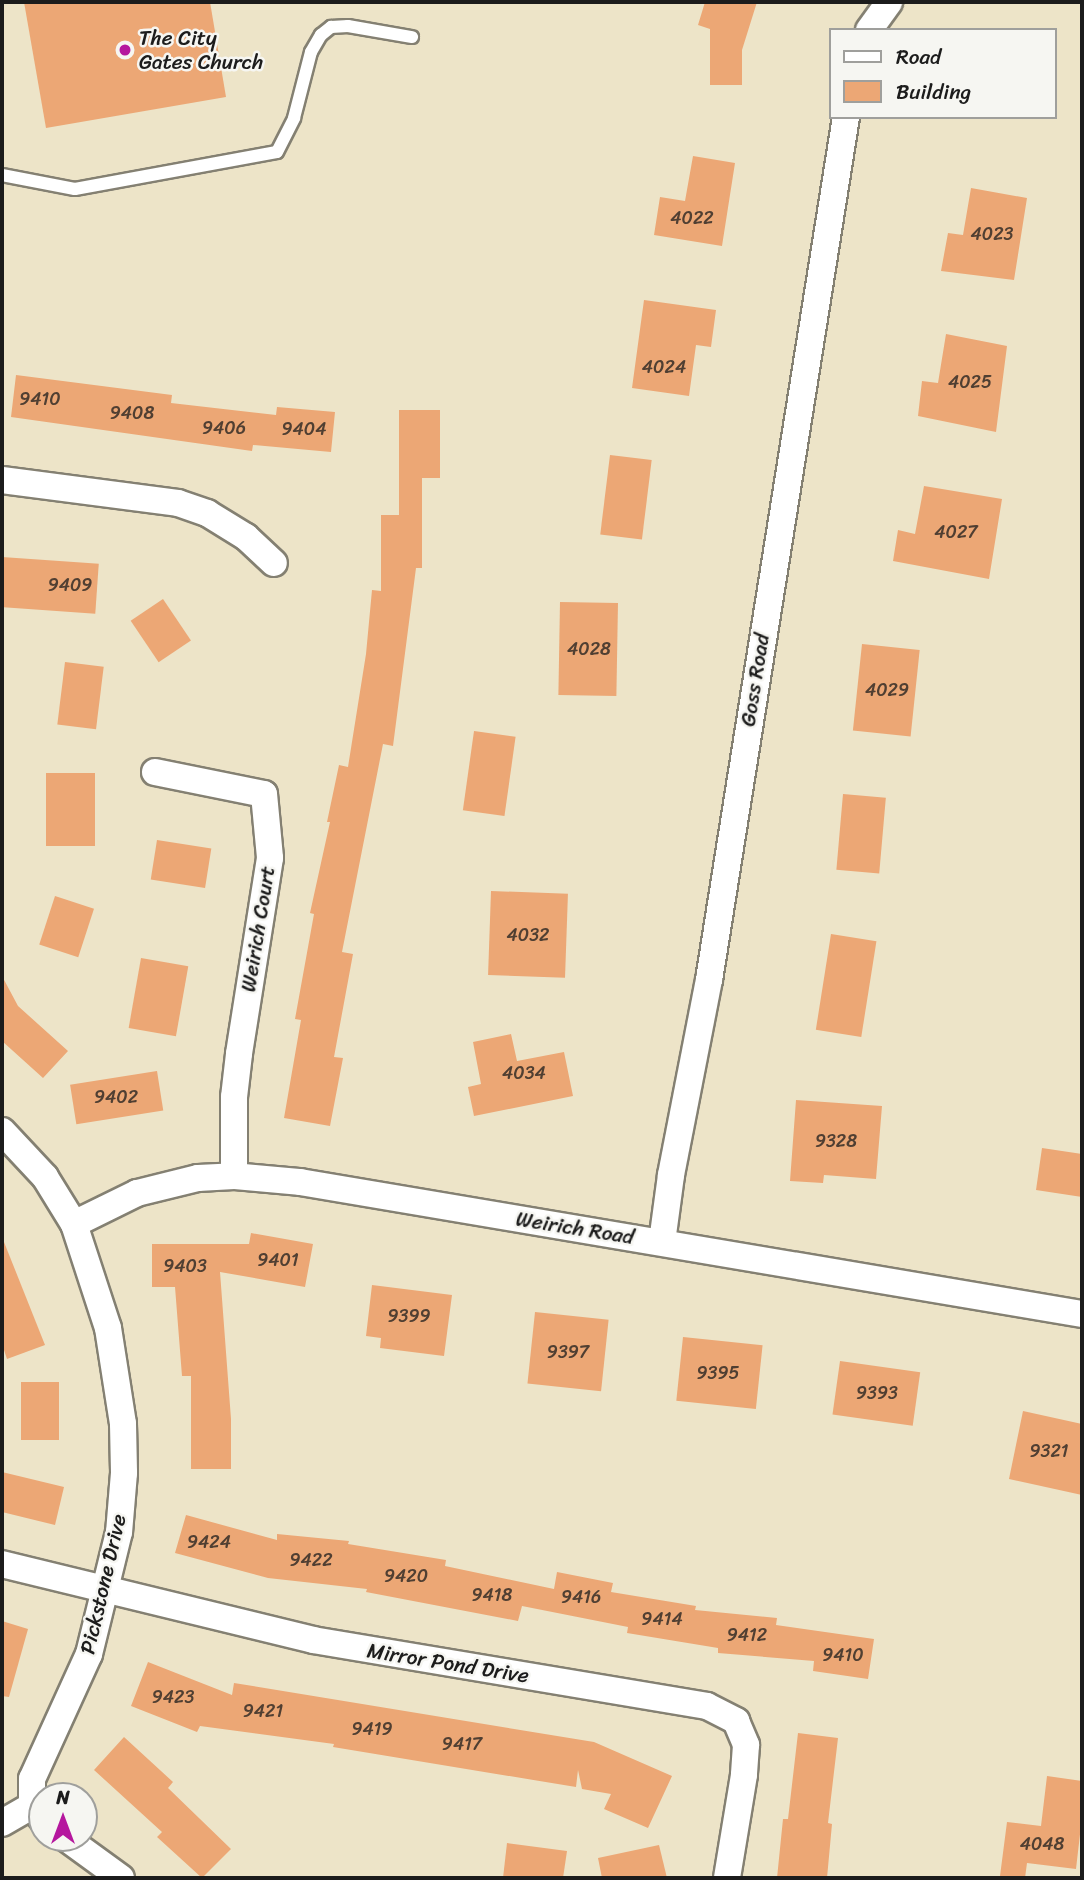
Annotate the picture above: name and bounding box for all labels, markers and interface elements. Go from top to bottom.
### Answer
place label: The City Gates Church [139,25,263,75]
legend [828,28,1056,119]
text: Road [896,38,941,76]
marker: The City Gates Church [117,42,133,58]
text: Building [896,73,971,111]
house number: 4022 [670,207,714,229]
house number: 4023 [971,223,1013,245]
house number: 4024 [642,356,686,378]
house number: 4025 [948,371,992,393]
house number: 9410 [19,388,61,410]
house number: 9408 [110,402,154,424]
house number: 9406 [202,417,246,439]
house number: 9404 [282,418,326,440]
house number: 4027 [934,521,978,543]
house number: 9409 [48,574,92,596]
street label: Goss Road [735,632,775,728]
house number: 4028 [567,638,611,660]
house number: 4029 [865,679,909,701]
street label: Weirich Court [236,864,280,994]
house number: 4032 [507,924,549,946]
house number: 4034 [502,1062,546,1084]
house number: 9402 [94,1086,138,1108]
house number: 9328 [815,1130,857,1152]
street label: Weirich Road [514,1206,636,1250]
house number: 9401 [257,1249,299,1271]
house number: 9403 [163,1255,207,1277]
house number: 9399 [387,1305,431,1327]
house number: 9397 [547,1341,589,1363]
house number: 9395 [697,1362,739,1384]
house number: 9393 [856,1382,898,1404]
house number: 9321 [1029,1440,1069,1462]
street label: Pickstone Drive [75,1511,131,1657]
house number: 9424 [187,1531,231,1553]
house number: 9422 [289,1549,333,1571]
house number: 9420 [384,1565,428,1587]
house number: 9418 [472,1584,512,1606]
house number: 9416 [561,1586,601,1608]
house number: 9414 [641,1608,683,1630]
house number: 9412 [727,1624,767,1646]
street label: Mirror Pond Drive [365,1638,531,1688]
house number: 9410 [822,1644,864,1666]
house number: 9423 [152,1686,194,1708]
house number: 9421 [243,1700,283,1722]
house number: 9419 [351,1718,393,1740]
house number: 9417 [442,1733,482,1755]
text: N [56,1781,70,1814]
north arrow [28,1782,98,1852]
house number: 4048 [1020,1833,1064,1855]

